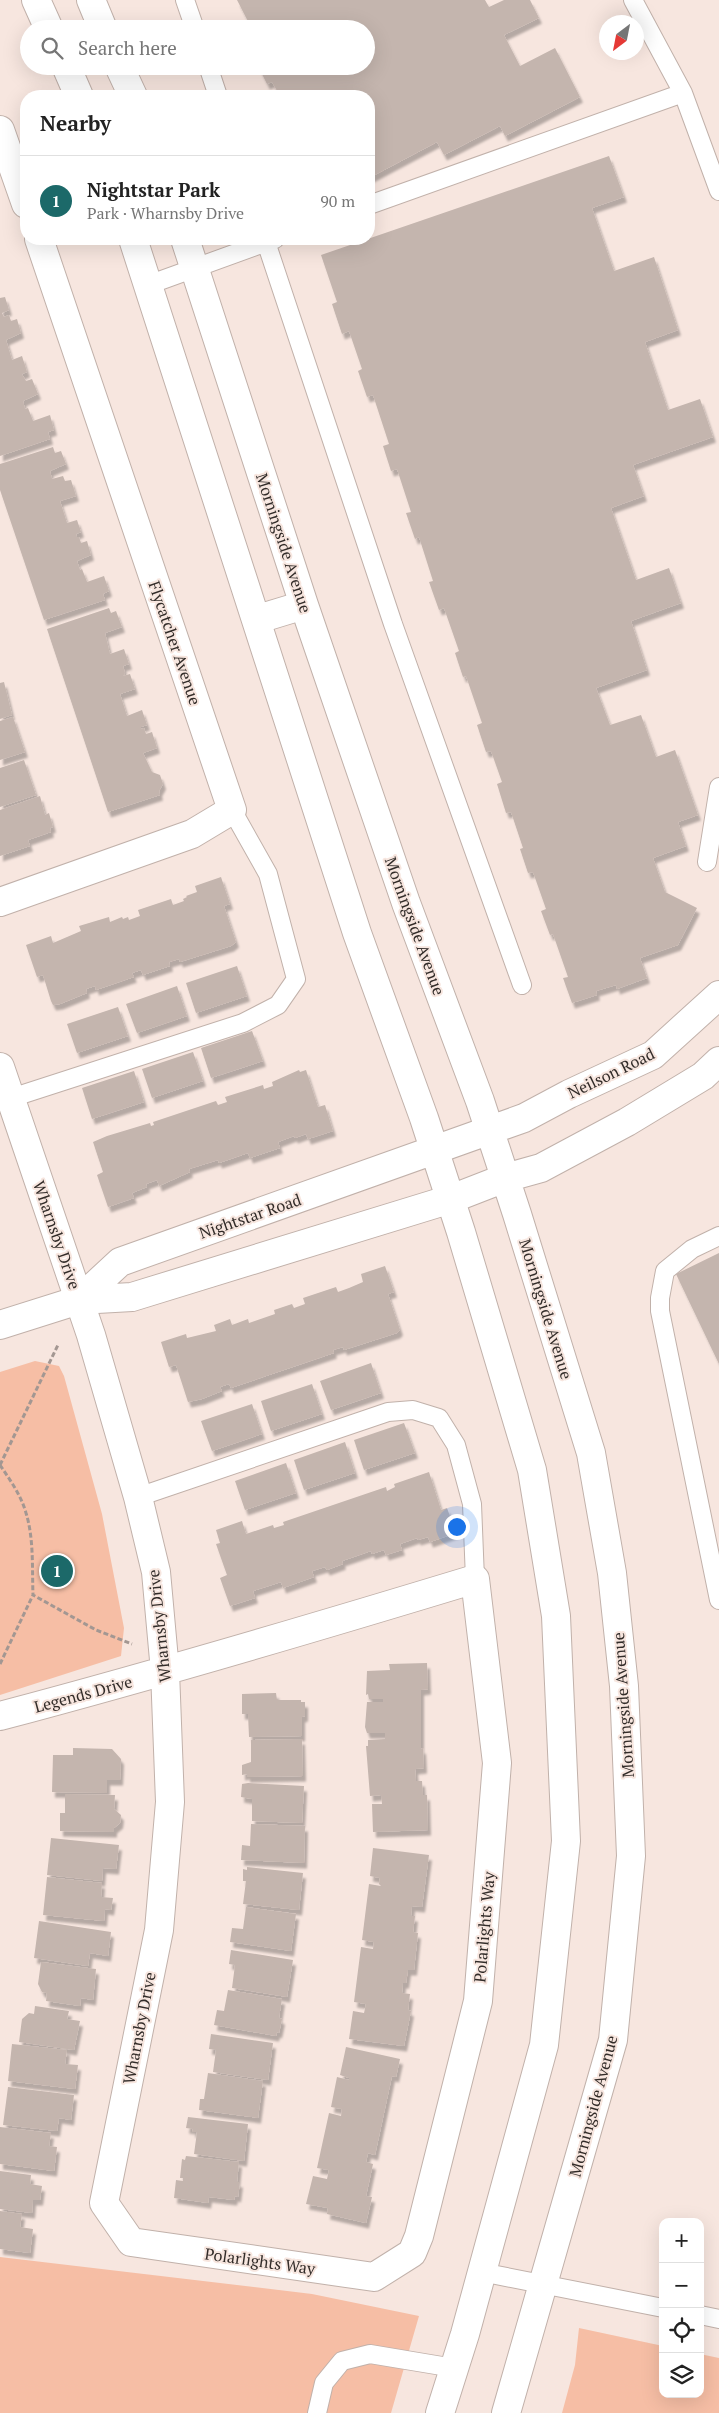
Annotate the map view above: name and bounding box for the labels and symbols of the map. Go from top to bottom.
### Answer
north arrow [599,15,644,60]
street label: Morningside Avenue [251,470,317,616]
street label: Flycatcher Avenue [143,578,207,708]
street label: Morningside Avenue [380,854,450,998]
street label: Neilson Road [564,1042,658,1104]
street label: Wharnsby Drive [28,1178,86,1292]
street label: Nightstar Road [196,1188,304,1244]
street label: Morningside Avenue [514,1236,578,1382]
your location [444,1514,470,1540]
pin: 1 [41,1552,73,1590]
street label: Wharnsby Drive [142,1568,176,1684]
street label: Morningside Avenue [607,1632,639,1778]
street label: Legends Drive [32,1670,134,1718]
street label: Polarlights Way [468,1870,500,1983]
street label: Wharnsby Drive [117,1970,161,2086]
street label: Morningside Avenue [564,2033,622,2179]
street label: Polarlights Way [203,2242,317,2280]

